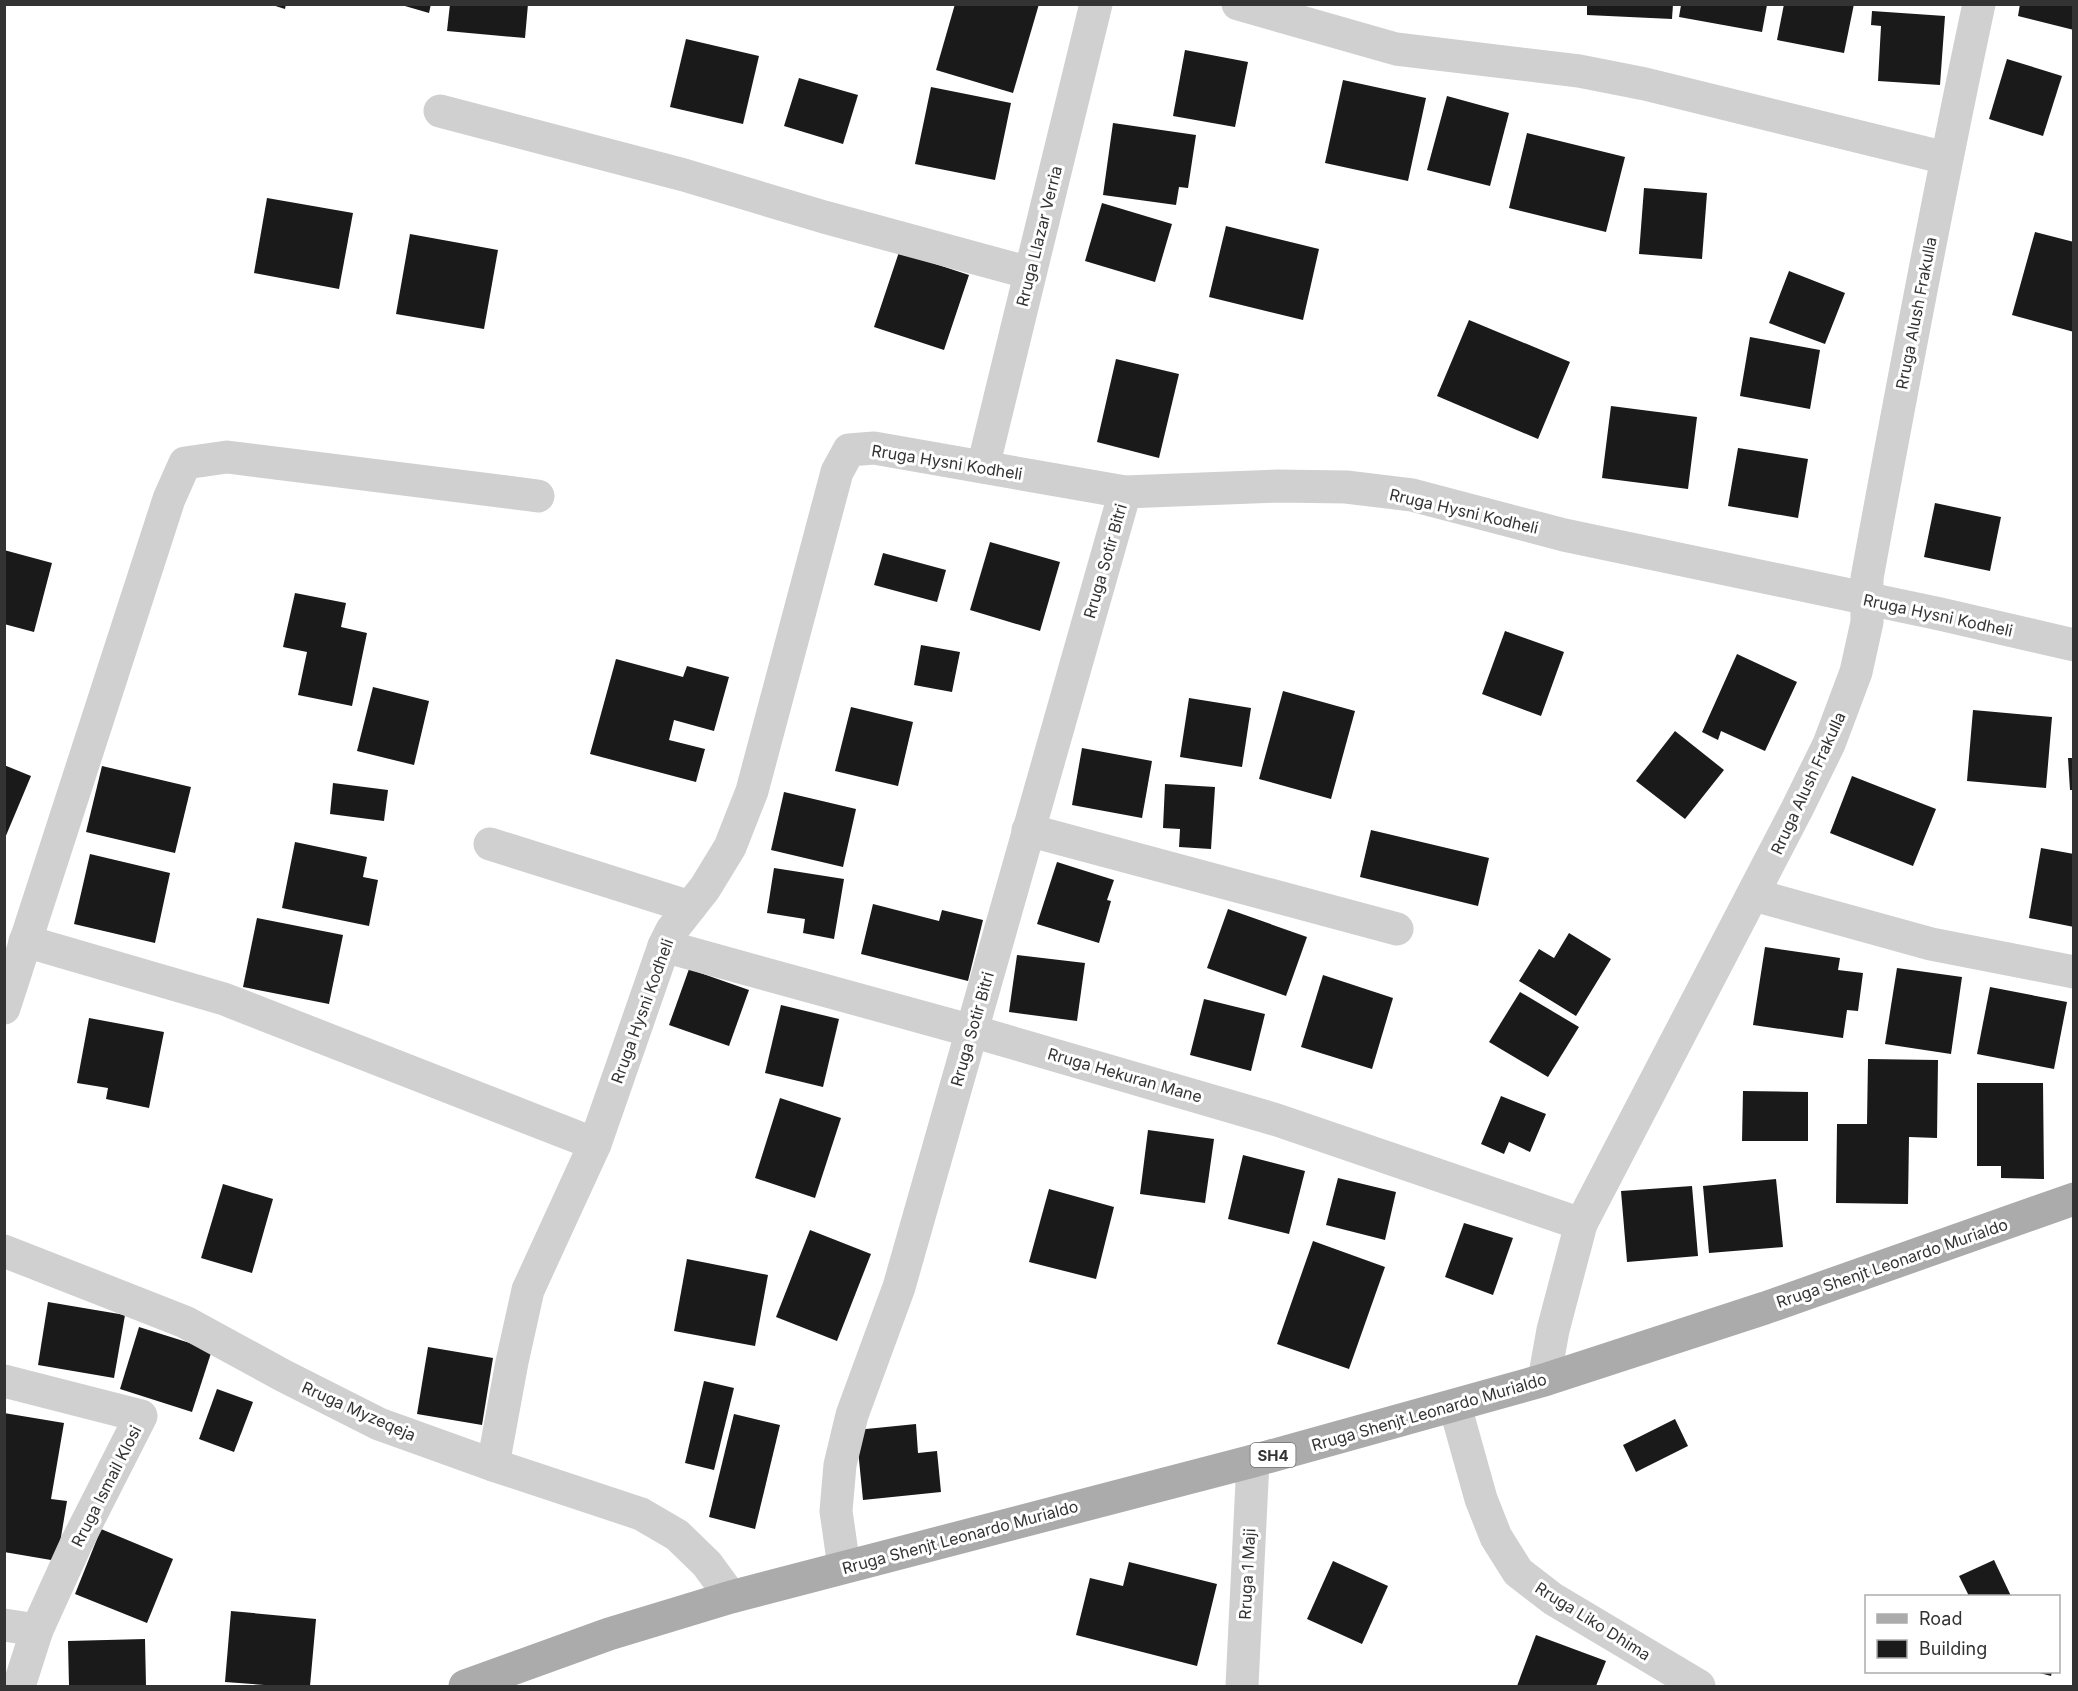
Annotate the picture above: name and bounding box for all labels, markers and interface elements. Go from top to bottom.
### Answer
street label: Rruga Llazar Verria [1012,164,1066,308]
street label: Rruga Alush Frakulla [1891,235,1941,391]
street label: Rruga Hysni Kodheli [870,440,1024,484]
street label: Rruga Hysni Kodheli [1388,484,1540,538]
street label: Rruga Sotir Bitri [1079,501,1131,621]
street label: Rruga Hysni Kodheli [1861,589,2015,641]
street label: Rruga Alush Frakulla [1766,709,1850,857]
street label: Rruga Hysni Kodheli [607,936,677,1086]
street label: Rruga Sotir Bitri [946,969,998,1089]
street label: Rruga Hekuran Mane [1045,1043,1205,1107]
street label: Rruga Shenjt Leonardo Murialdo [1774,1214,2010,1312]
street label: Rruga Shenjt Leonardo Murialdo [1309,1369,1549,1455]
street label: Rruga Myzeqeja [299,1377,419,1445]
street label: Rruga Ismail Klosi [67,1422,145,1550]
road number: SH4 [1250,1443,1296,1467]
street label: Rruga Shenjt Leonardo Murialdo [840,1496,1080,1578]
street label: Rruga 1 Maji [1235,1528,1259,1620]
street label: Rruga Liko Dhima [1532,1577,1654,1665]
legend [1865,1595,2060,1673]
text: Road [1919,1608,1962,1629]
text: Building [1919,1638,1987,1659]

